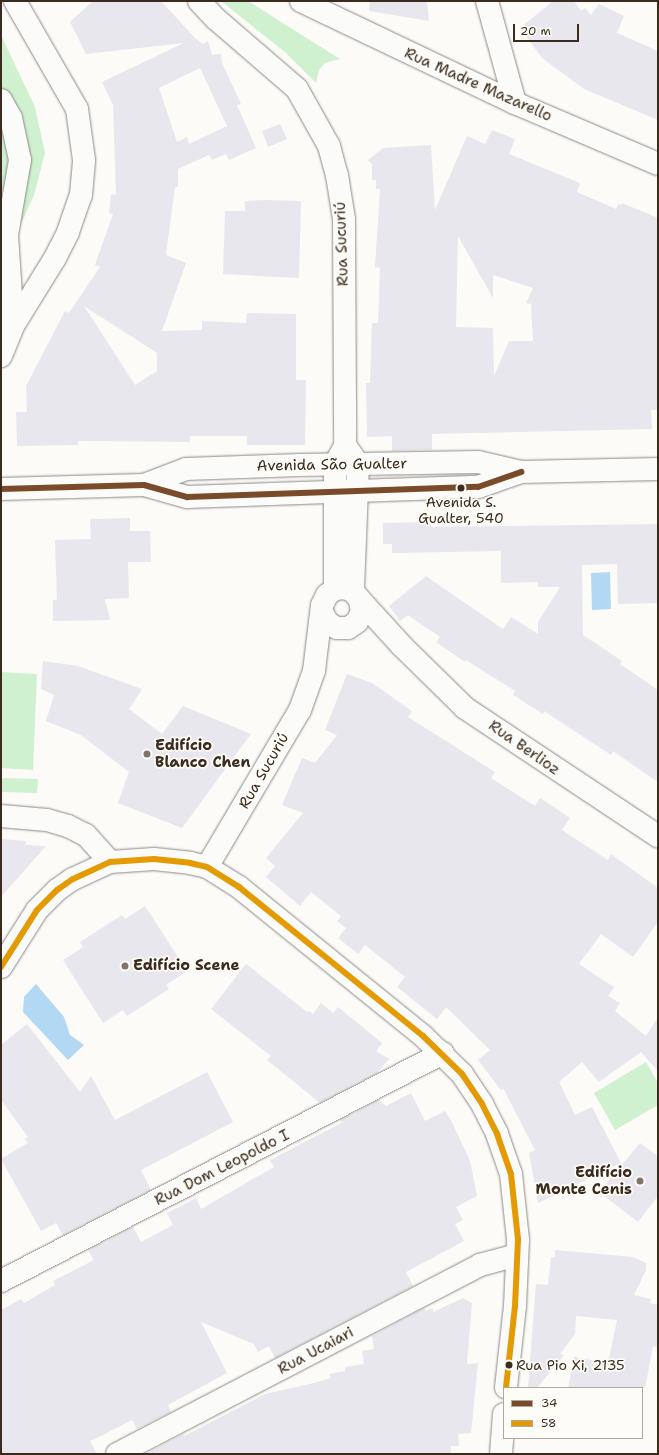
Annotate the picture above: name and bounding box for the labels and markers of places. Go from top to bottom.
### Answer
marker: Avenida S. Gualter, 540 [456,483,466,493]
place label: Avenida S. Gualter, 540 [418,494,504,526]
place label: Edifício Blanco Chen [155,736,251,771]
marker: Edifício Blanco Chen [142,749,152,759]
place label: Edifício Scene [133,957,239,975]
marker: Edifício Scene [120,961,130,971]
place label: Edifício Monte Cenis [536,1163,632,1198]
marker: Edifício Monte Cenis [635,1176,645,1186]
place label: Rua Pio Xi, 2135 [516,1357,625,1373]
marker: Rua Pio Xi, 2135 [504,1360,514,1370]

